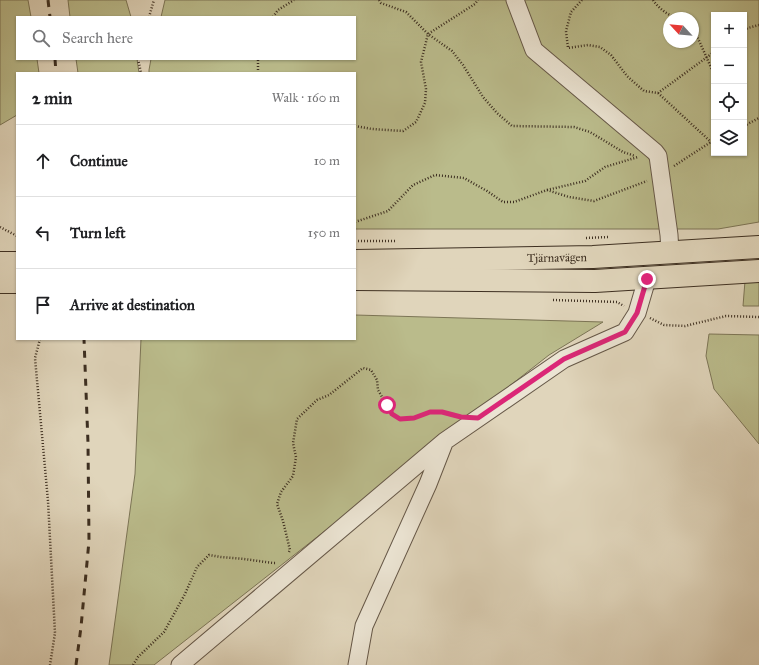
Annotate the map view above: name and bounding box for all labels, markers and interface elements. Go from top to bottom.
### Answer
north arrow [663,12,699,48]
map controls [711,12,747,156]
button: + [711,12,747,48]
search box [16,16,356,60]
icon: search [30,27,52,49]
text: Search here [62,29,133,47]
button: − [711,48,747,84]
button: locate [711,84,747,120]
text: 2 min [32,88,72,109]
text: Walk · 160 m [272,90,340,106]
button: layers [711,120,747,156]
icon: ahead [32,150,54,172]
text: Continue [70,152,128,170]
text: 10 m [314,153,340,169]
icon: left [32,222,54,244]
text: Turn left [70,224,126,242]
text: 150 m [308,225,340,241]
street label: Tjärnavägen [527,250,588,265]
route end [638,270,656,288]
icon: arrive [32,294,54,316]
text: Arrive at destination [70,296,195,314]
route start [378,396,396,414]

